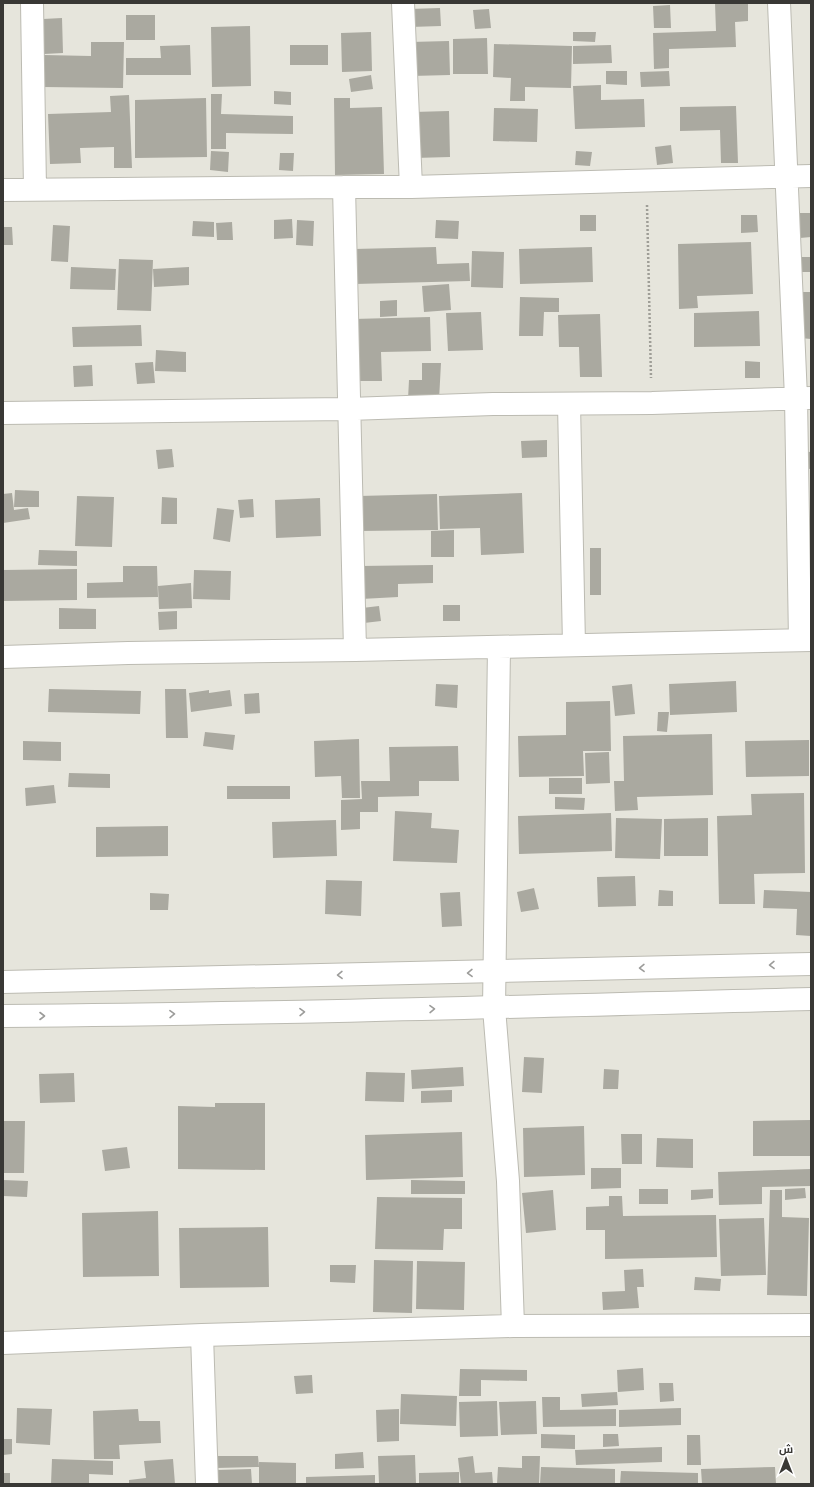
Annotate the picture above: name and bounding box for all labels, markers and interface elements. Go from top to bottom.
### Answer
one-way arrow [769,961,775,970]
one-way arrow [639,964,645,973]
one-way arrow [467,969,473,977]
one-way arrow [337,971,343,980]
one-way arrow [429,1005,435,1013]
one-way arrow [299,1008,305,1016]
one-way arrow [169,1010,175,1018]
one-way arrow [39,1012,45,1020]
north arrow [766,1439,806,1479]
text: ش [779,1442,793,1457]

